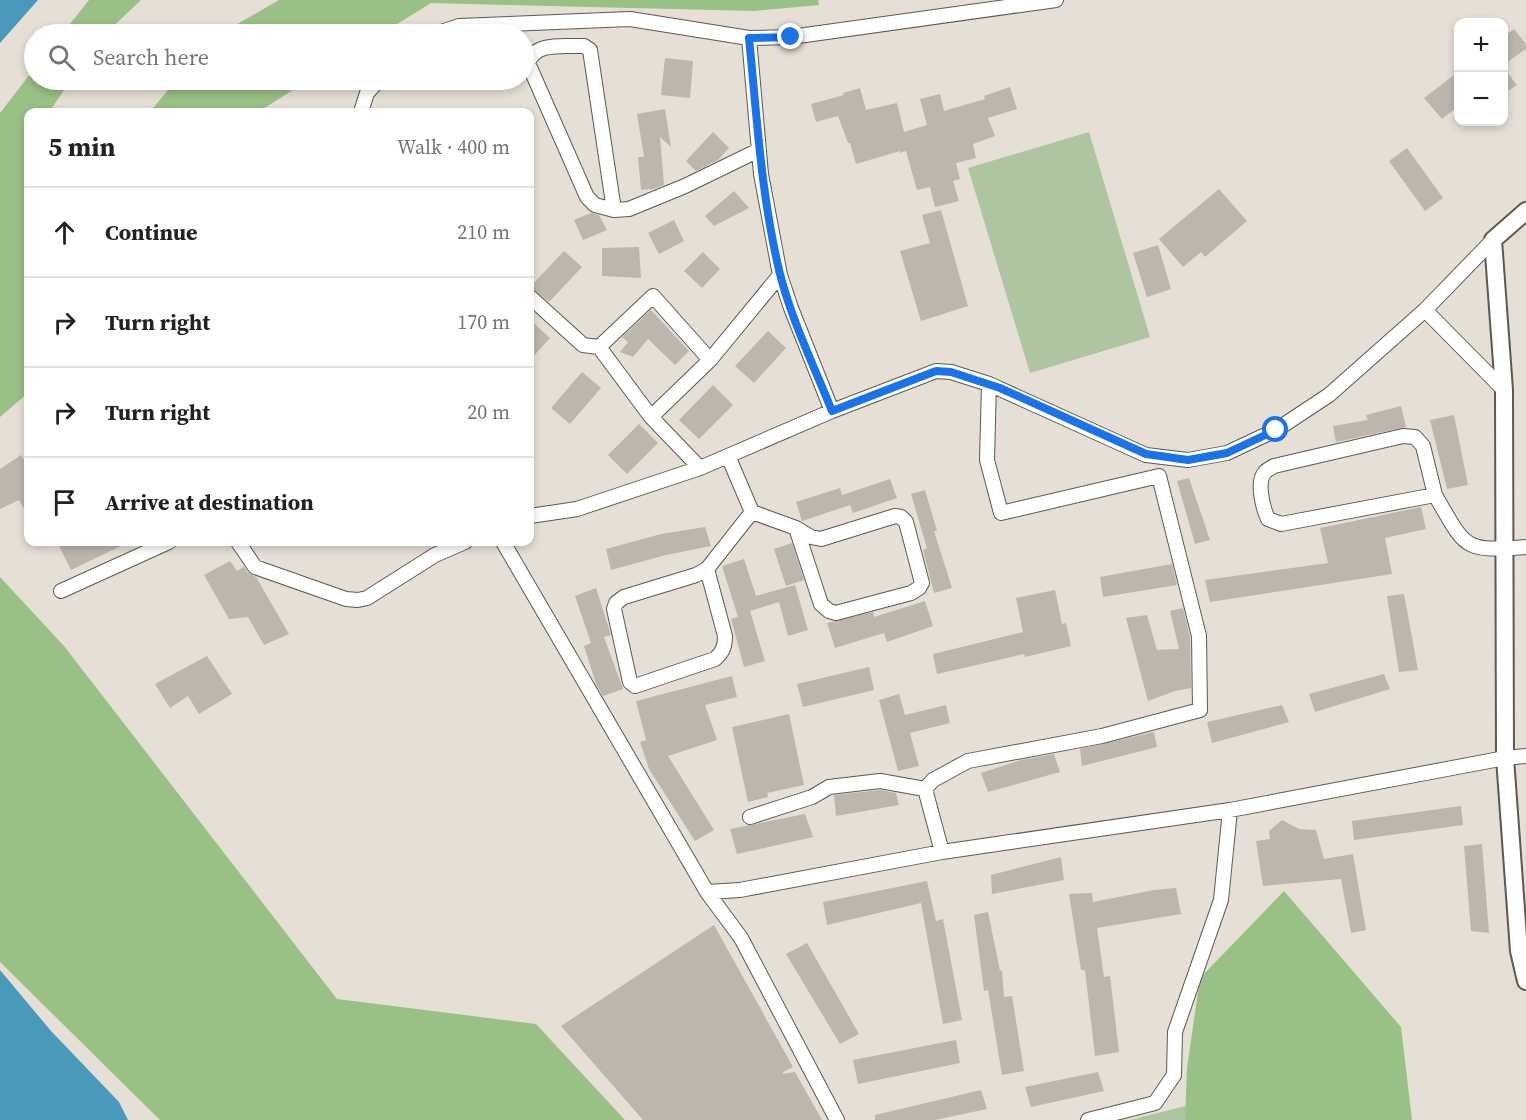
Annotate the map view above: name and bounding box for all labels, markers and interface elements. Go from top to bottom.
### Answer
map controls [1454,18,1508,126]
button: + [1454,18,1508,72]
route end [777,23,803,49]
search box [24,24,534,90]
icon: search [45,41,78,74]
text: Search here [93,42,209,72]
button: − [1454,72,1508,126]
text: 5 min [48,129,115,165]
text: Walk · 400 m [397,133,510,161]
icon: ahead [48,216,81,249]
text: Continue [105,217,198,247]
text: 210 m [457,218,510,246]
icon: right [48,306,81,339]
text: Turn right [105,307,210,337]
text: 170 m [457,308,510,336]
icon: right [48,396,81,429]
text: Turn right [105,397,210,427]
text: 20 m [467,398,510,426]
route start [1262,416,1288,442]
icon: arrive [48,486,81,519]
text: Arrive at destination [105,487,314,517]

